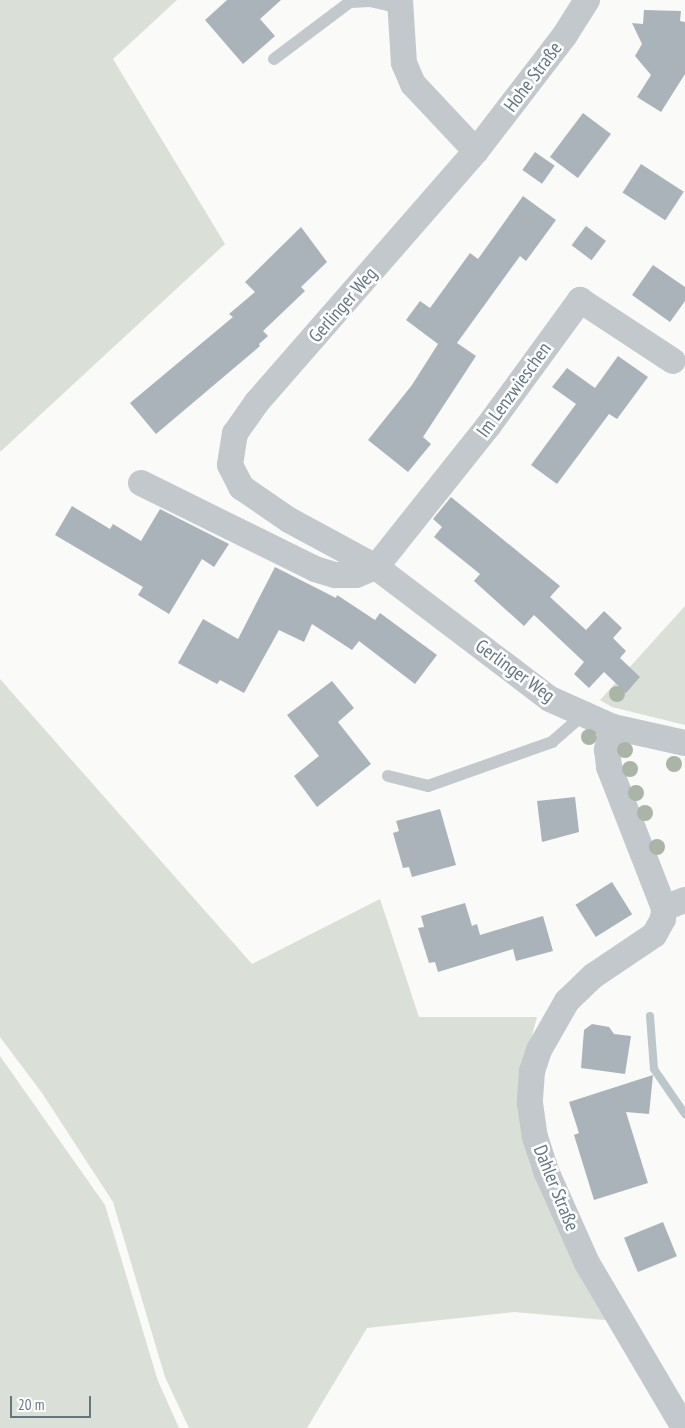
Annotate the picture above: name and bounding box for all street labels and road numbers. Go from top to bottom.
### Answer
street label: Hohe Straße [499,37,567,117]
street label: Gerlinger Weg [304,263,382,347]
street label: Im Lenzwieschen [472,338,556,442]
street label: Gerlinger Weg [471,635,559,707]
street label: Dahler Straße [528,1142,584,1234]

